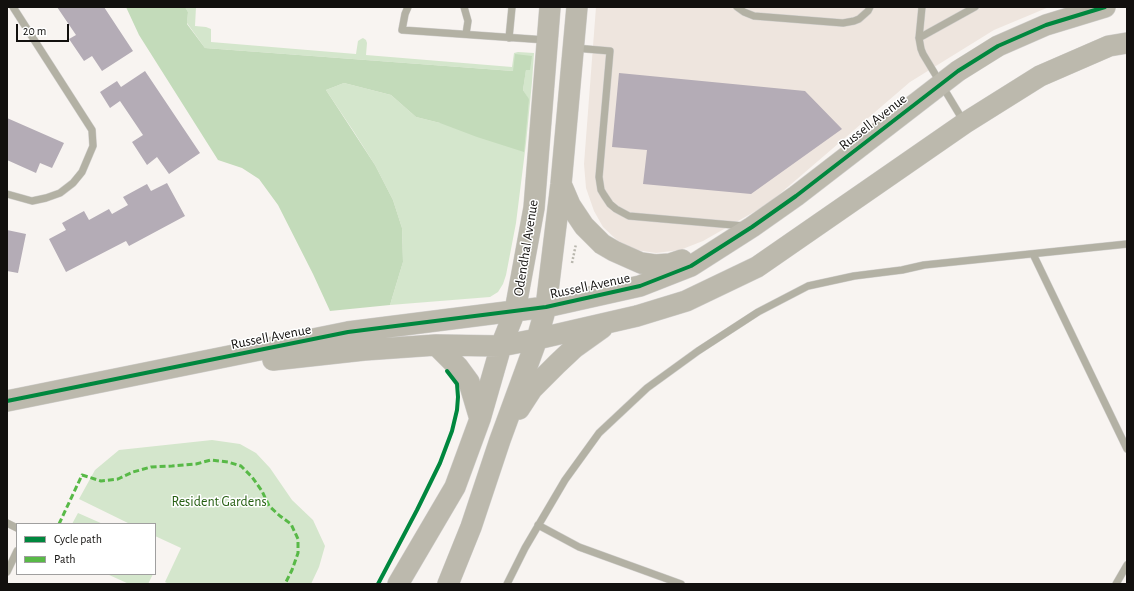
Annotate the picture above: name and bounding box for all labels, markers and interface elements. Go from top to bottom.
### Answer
scale bar [18,16,71,42]
text: 20 m [23,25,46,37]
street label: Russell Avenue [836,90,910,154]
street label: Odendhal Avenue [510,199,542,297]
street label: Russell Avenue [548,269,632,303]
street label: Russell Avenue [229,321,313,353]
park label: Resident Gardens [171,494,267,510]
legend [16,523,156,575]
text: Cycle path [54,533,102,545]
text: Path [54,553,76,565]

